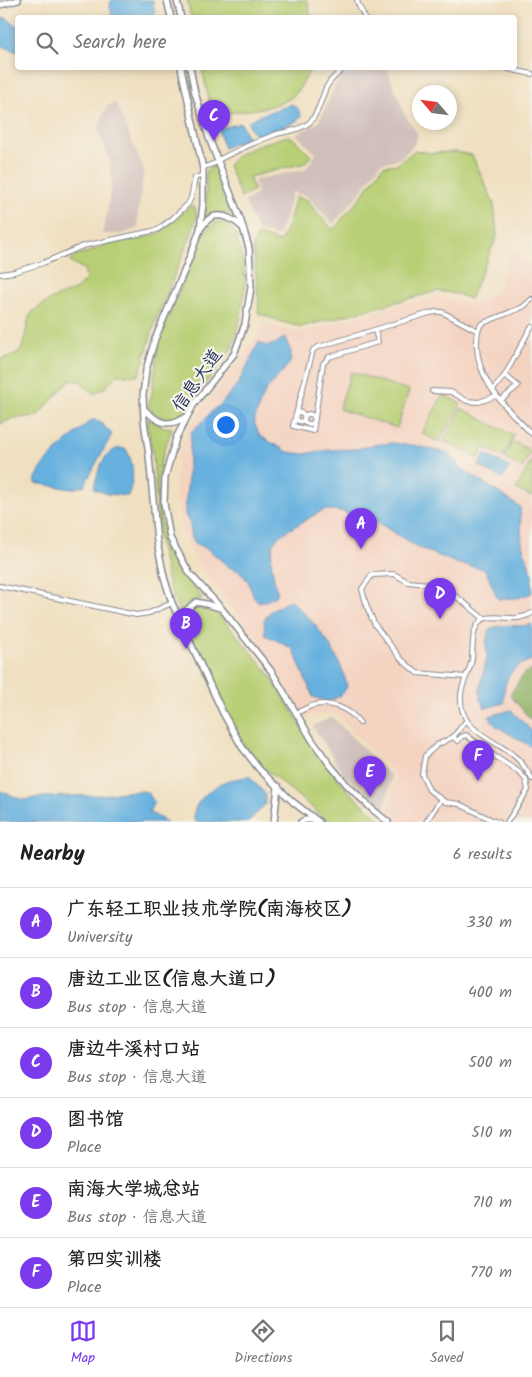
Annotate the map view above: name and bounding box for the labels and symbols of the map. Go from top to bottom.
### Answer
north arrow [412,85,457,130]
pin: C [198,100,230,141]
street label: 信息大道 [165,343,231,419]
your location [213,412,239,438]
pin: A [345,508,377,549]
pin: D [424,578,456,619]
pin: B [170,608,202,649]
pin: F [462,740,494,781]
pin: E [354,756,386,797]

